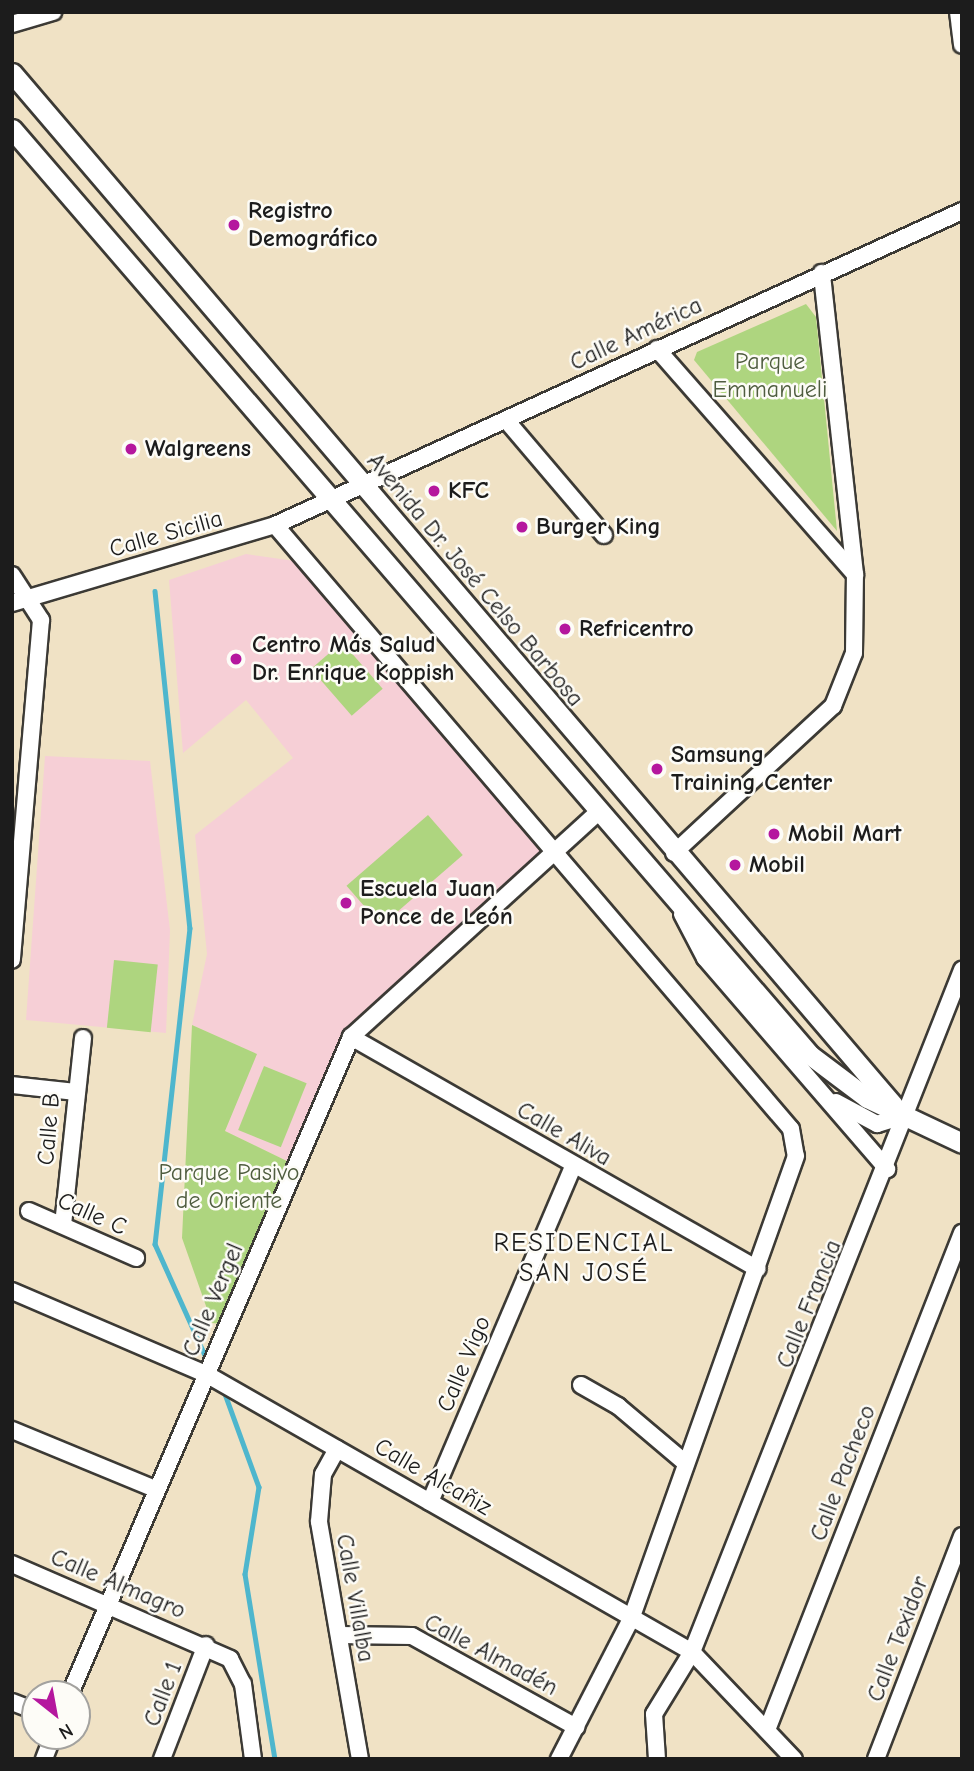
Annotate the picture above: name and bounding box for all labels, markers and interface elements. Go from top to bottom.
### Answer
place label: Registro Demográfico [248,197,378,253]
marker: Registro Demográfico [226,217,242,233]
street label: Calle América [565,291,707,377]
park label: Parque Emmanueli [713,348,827,404]
place label: Walgreens [145,435,251,463]
marker: Walgreens [123,441,139,457]
street label: Avenida Dr. José Celso Barbosa [361,447,589,713]
place label: KFC [448,477,489,505]
marker: KFC [426,483,442,499]
street label: Calle Sicilia [106,504,226,564]
place label: Burger King [536,513,661,541]
marker: Burger King [514,519,530,535]
place label: Refricentro [579,615,694,643]
marker: Refricentro [557,621,573,637]
place label: Centro Más Salud Dr. Enrique Koppish [252,631,455,687]
marker: Centro Más Salud Dr. Enrique Koppish [226,649,246,669]
place label: Samsung Training Center [671,741,832,797]
marker: Samsung Training Center [649,761,665,777]
place label: Mobil Mart [788,820,901,848]
marker: Mobil Mart [766,826,782,842]
place label: Mobil [749,851,805,879]
marker: Mobil [727,857,743,873]
place label: Escuela Juan Ponce de León [360,875,513,931]
marker: Escuela Juan Ponce de León [338,895,354,911]
street label: Calle B [31,1092,67,1166]
street label: Calle Aliva [512,1095,616,1173]
park label: Parque Pasivo de Oriente [158,1159,300,1215]
street label: Calle C [53,1186,131,1242]
district label: RESIDENCIAL SAN JOSÉ [495,1228,673,1290]
street label: Calle Francia [770,1236,848,1372]
street label: Calle Vergel [176,1239,250,1361]
street label: Calle Vigo [431,1312,497,1416]
street label: Calle Pacheco [804,1401,882,1545]
street label: Calle Alcañiz [370,1432,496,1522]
street label: Calle Villalba [330,1532,380,1664]
street label: Calle Almagro [46,1543,190,1625]
street label: Calle Texidor [861,1572,935,1706]
street label: Calle Almadén [419,1608,563,1702]
street label: Calle 1 [138,1657,188,1731]
north arrow [21,1680,91,1750]
text: N [55,1719,77,1744]

